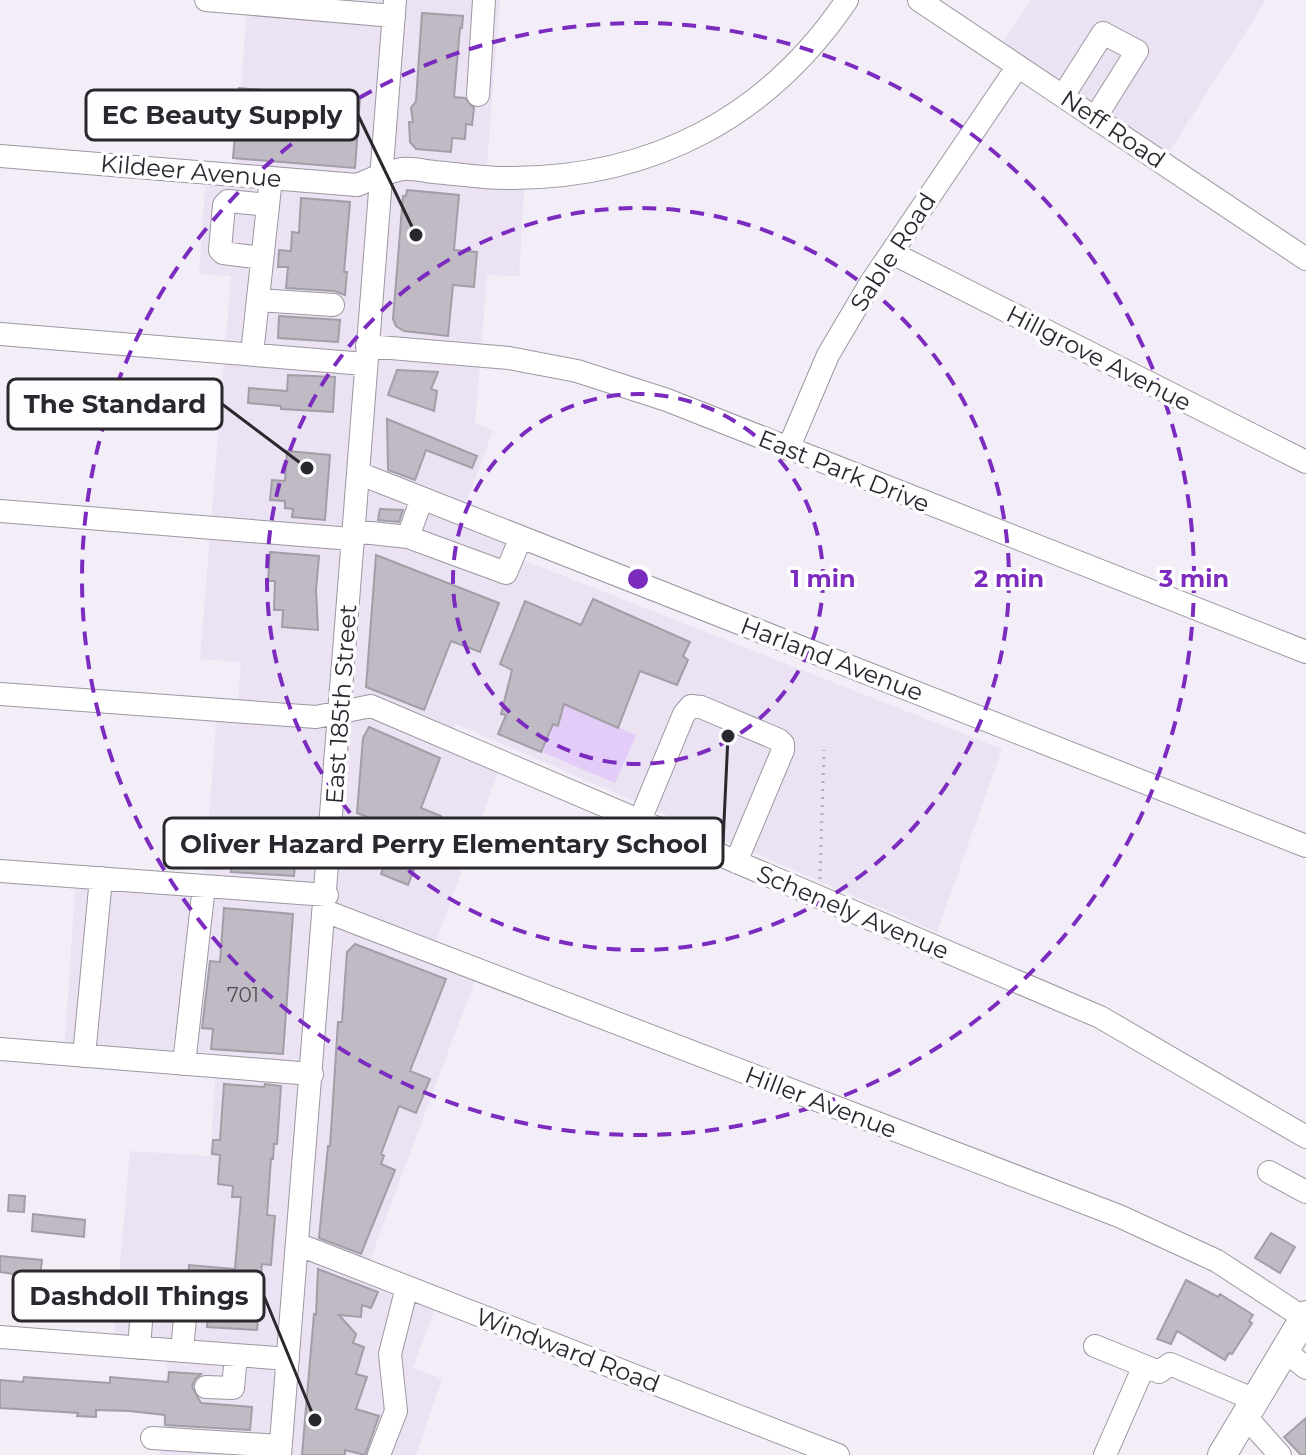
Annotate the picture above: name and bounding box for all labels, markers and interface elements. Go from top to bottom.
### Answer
street label: Neff Road [1055,84,1171,174]
callout: EC Beauty Supply [86,90,358,140]
text: EC Beauty Supply [102,99,343,131]
street label: Kildeer Avenue [99,149,283,193]
street label: Sable Road [844,187,942,317]
street label: Hillgrove Avenue [1002,299,1196,417]
callout: The Standard [8,379,222,429]
text: The Standard [24,388,206,420]
street label: East Park Drive [754,424,934,518]
text: 1 min [790,564,856,593]
text: 2 min [974,564,1044,593]
text: 3 min [1158,564,1229,593]
centre of rings [624,565,652,593]
street label: East 185th Street [320,603,362,805]
street label: Harland Avenue [737,611,927,707]
callout: Oliver Hazard Perry Elementary School [164,818,723,868]
text: Oliver Hazard Perry Elementary School [180,828,708,860]
street label: Schenely Avenue [753,858,953,966]
house number: 701 [227,983,259,1007]
street label: Hiller Avenue [741,1060,901,1144]
callout: Dashdoll Things [13,1271,264,1321]
text: Dashdoll Things [29,1280,249,1312]
street label: Windward Road [472,1302,664,1398]

